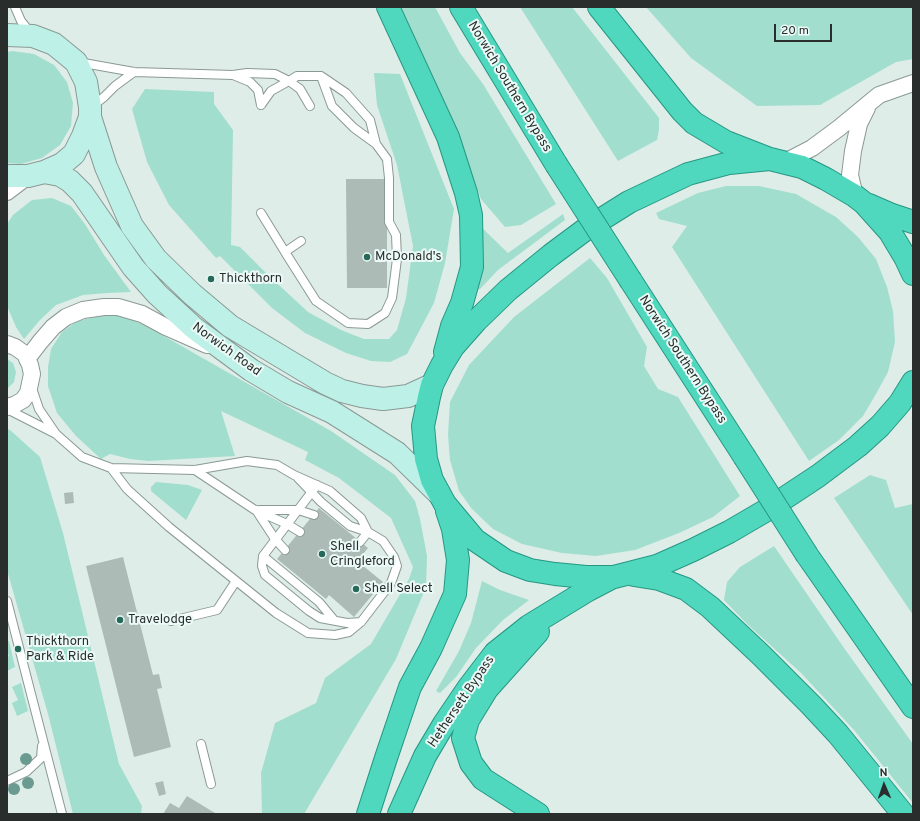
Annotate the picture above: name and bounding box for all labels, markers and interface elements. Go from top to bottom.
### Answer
scale bar [776,16,834,42]
street label: Norwich Southern Bypass [464,19,554,155]
text: 20 m [781,23,809,39]
place label: McDonald's [375,249,442,265]
marker: McDonald's [362,252,372,262]
place label: Thickthorn [219,271,282,287]
marker: Thickthorn [206,274,216,284]
street label: Norwich Southern Bypass [635,293,729,427]
street label: Norwich Road [189,320,263,380]
place label: Shell Cringleford [330,539,395,570]
marker: Shell Cringleford [317,549,327,559]
place label: Shell Select [364,581,433,597]
marker: Shell Select [351,584,361,594]
place label: Travelodge [128,612,192,628]
marker: Travelodge [115,615,125,625]
place label: Thickthorn Park & Ride [26,634,94,665]
marker: Thickthorn Park & Ride [13,644,23,654]
street label: Hethersett Bypass [425,653,499,751]
north arrow [864,765,904,805]
text: N [879,766,888,780]

